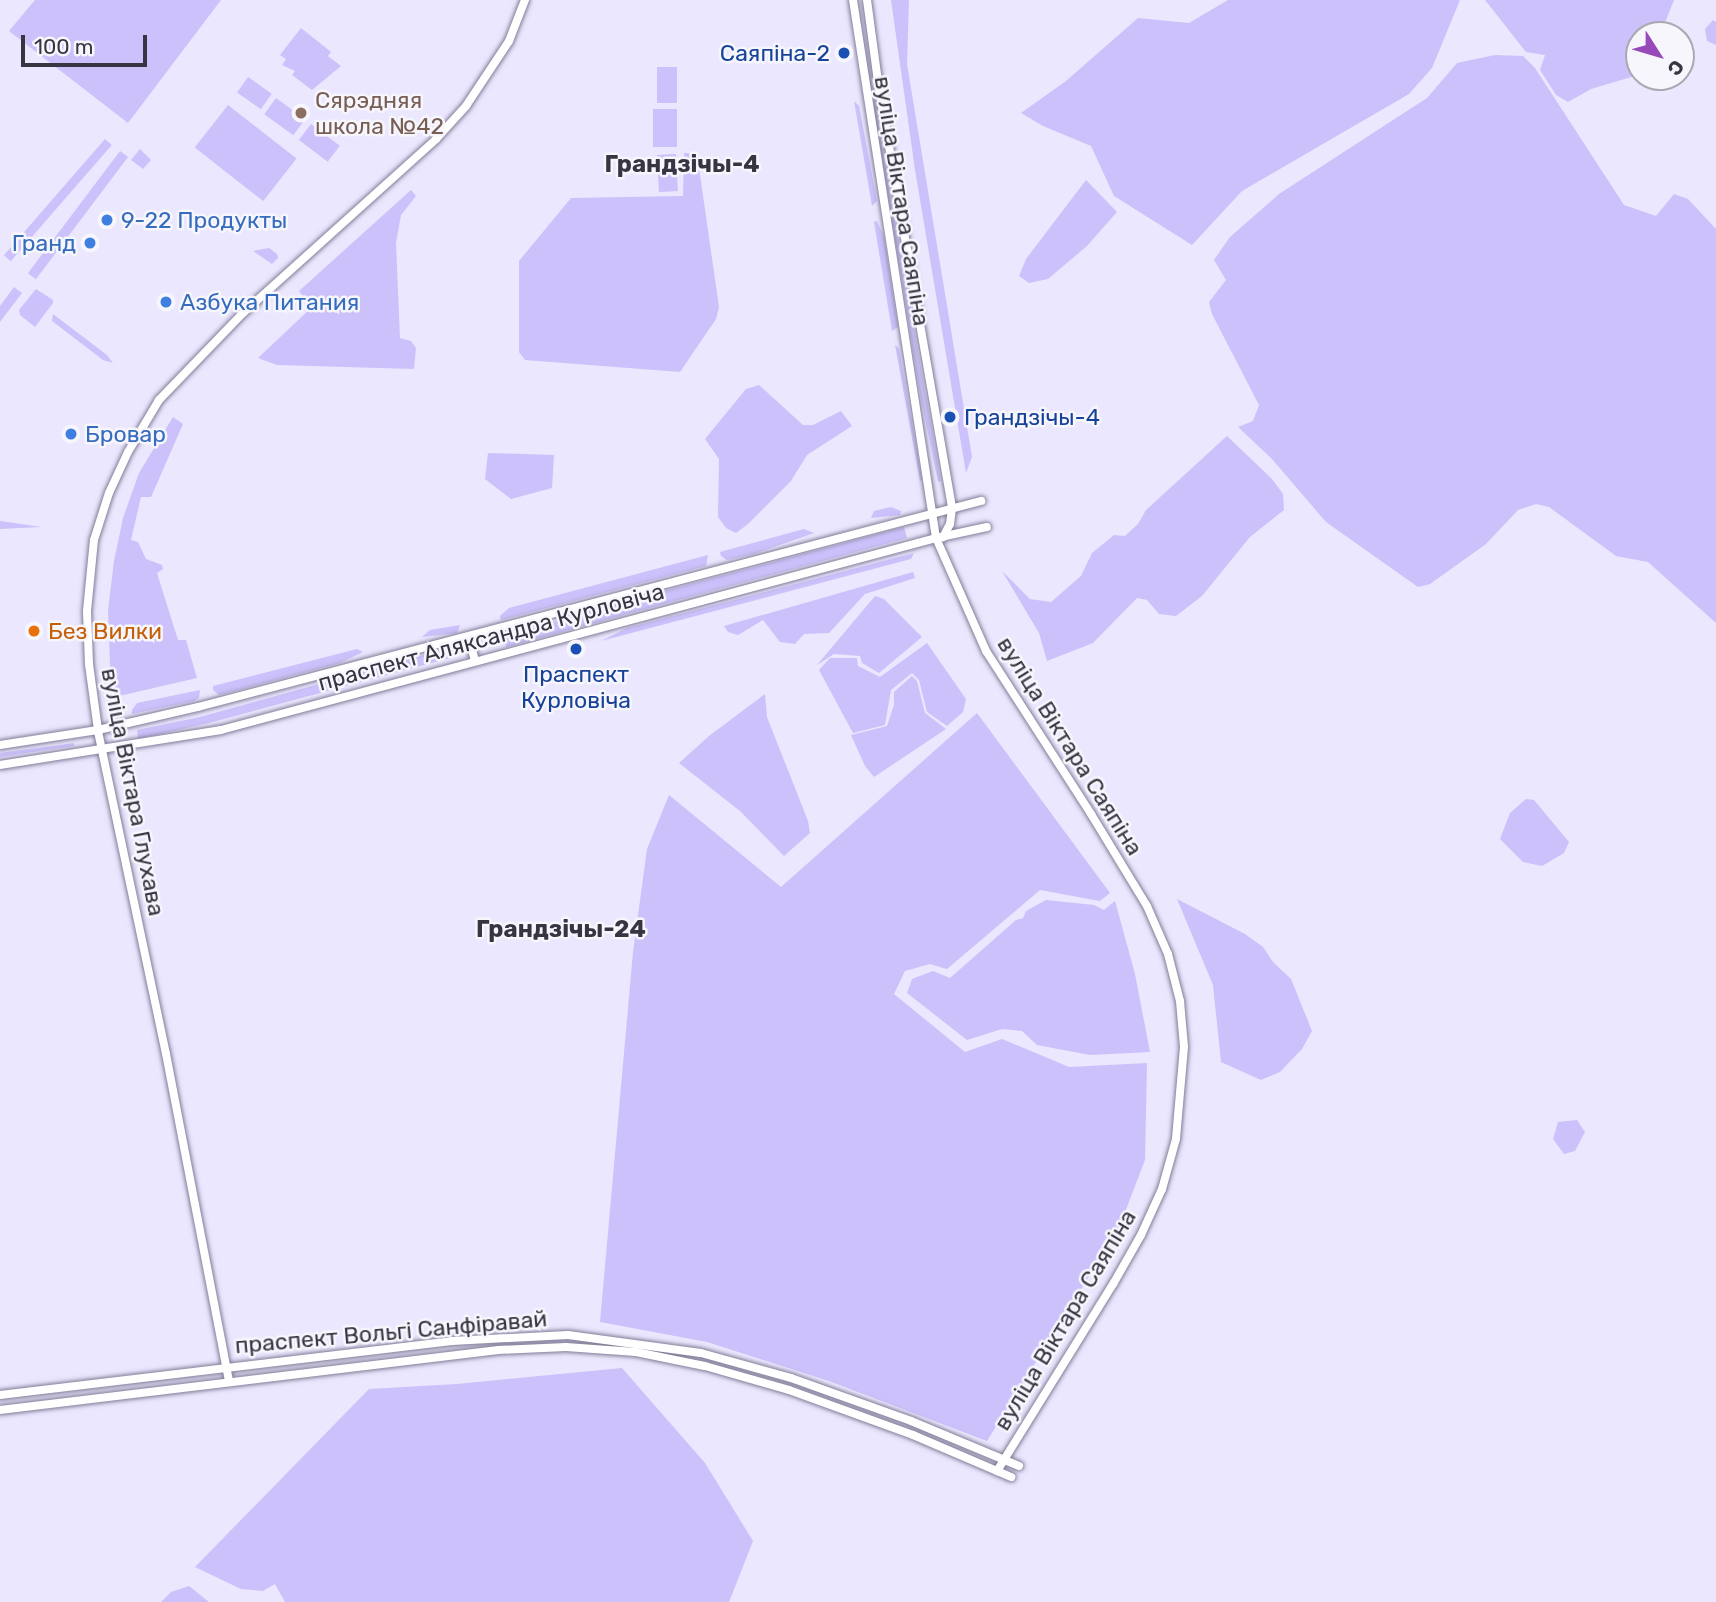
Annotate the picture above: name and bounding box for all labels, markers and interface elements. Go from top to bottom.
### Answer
scale bar [24,21,150,65]
north arrow [1625,21,1695,91]
text: 100 m [34,34,93,59]
place label: Саяпіна-2 [720,39,830,67]
marker: Саяпіна-2 [836,45,852,61]
text: С [1662,55,1689,80]
street label: вуліца Віктара Саяпіна [869,74,935,328]
place label: Сярэдняя школа №42 [315,86,444,140]
marker: Сярэдняя школа №42 [293,105,309,121]
district label: Грандзічы-4 [604,151,760,179]
place label: 9-22 Продукты [121,206,287,234]
marker: 9-22 Продукты [99,212,115,228]
place label: Гранд [12,229,76,257]
marker: Гранд [82,235,98,251]
place label: Азбука Питания [180,288,359,316]
marker: Азбука Питания [158,294,174,310]
place label: Грандзічы-4 [964,403,1100,431]
marker: Грандзічы-4 [942,409,958,425]
place label: Бровар [85,420,166,448]
marker: Бровар [63,426,79,442]
street label: праспект Аляксандра Курловіча [315,577,667,697]
place label: Без Вилки [48,617,162,645]
marker: Без Вилки [26,623,42,639]
street label: вуліца Віктара Саяпіна [991,632,1149,860]
marker: Праспект Курловіча [568,641,584,657]
place label: Праспект Курловіча [521,660,631,714]
street label: вуліца Віктара Глухава [95,666,171,918]
district label: Грандзічы-24 [476,916,646,944]
street label: вуліца Віктара Саяпіна [988,1205,1142,1435]
street label: праспект Вольгі Санфіравай [234,1305,548,1359]

